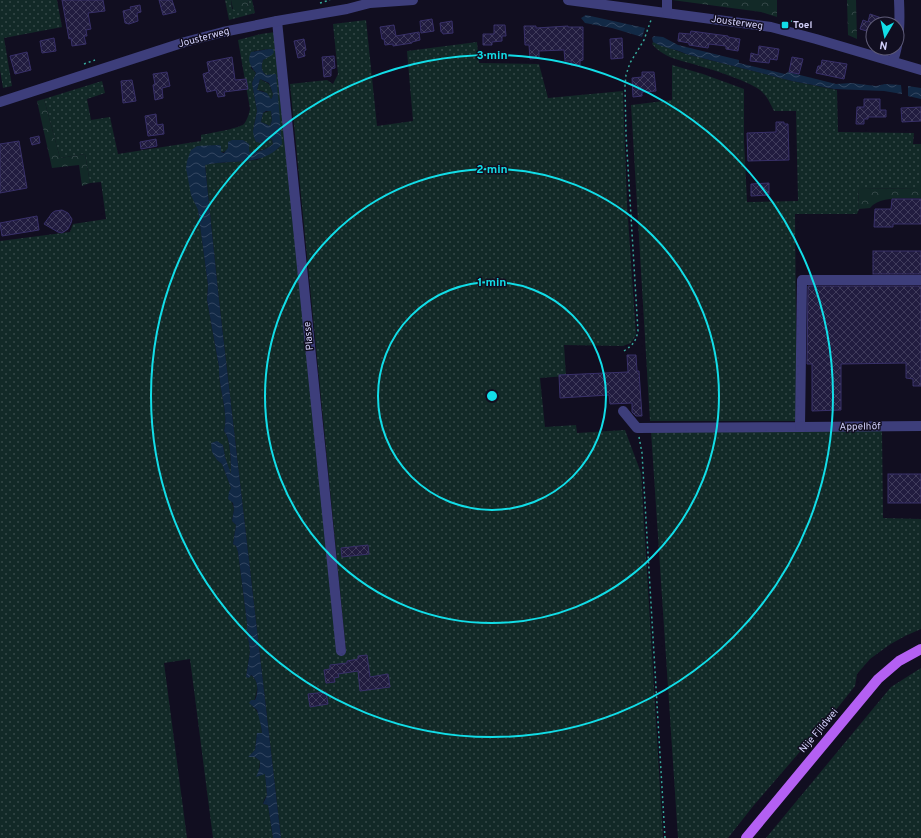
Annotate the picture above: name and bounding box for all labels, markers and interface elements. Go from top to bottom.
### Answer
street label: Jousterweg [710,13,764,33]
north arrow [865,16,905,56]
place label: Toel [793,19,812,32]
marker: Toel [780,20,790,30]
street label: Jousterweg [177,25,231,51]
text: N [879,37,889,52]
text: 3 min [476,48,508,64]
text: 2 min [476,162,508,178]
text: 1 min [478,275,506,291]
street label: Plasse [301,321,317,351]
centre of rings [485,389,499,403]
street label: Appelhôf [839,420,881,434]
street label: Nije Fjildwei [797,706,841,756]

